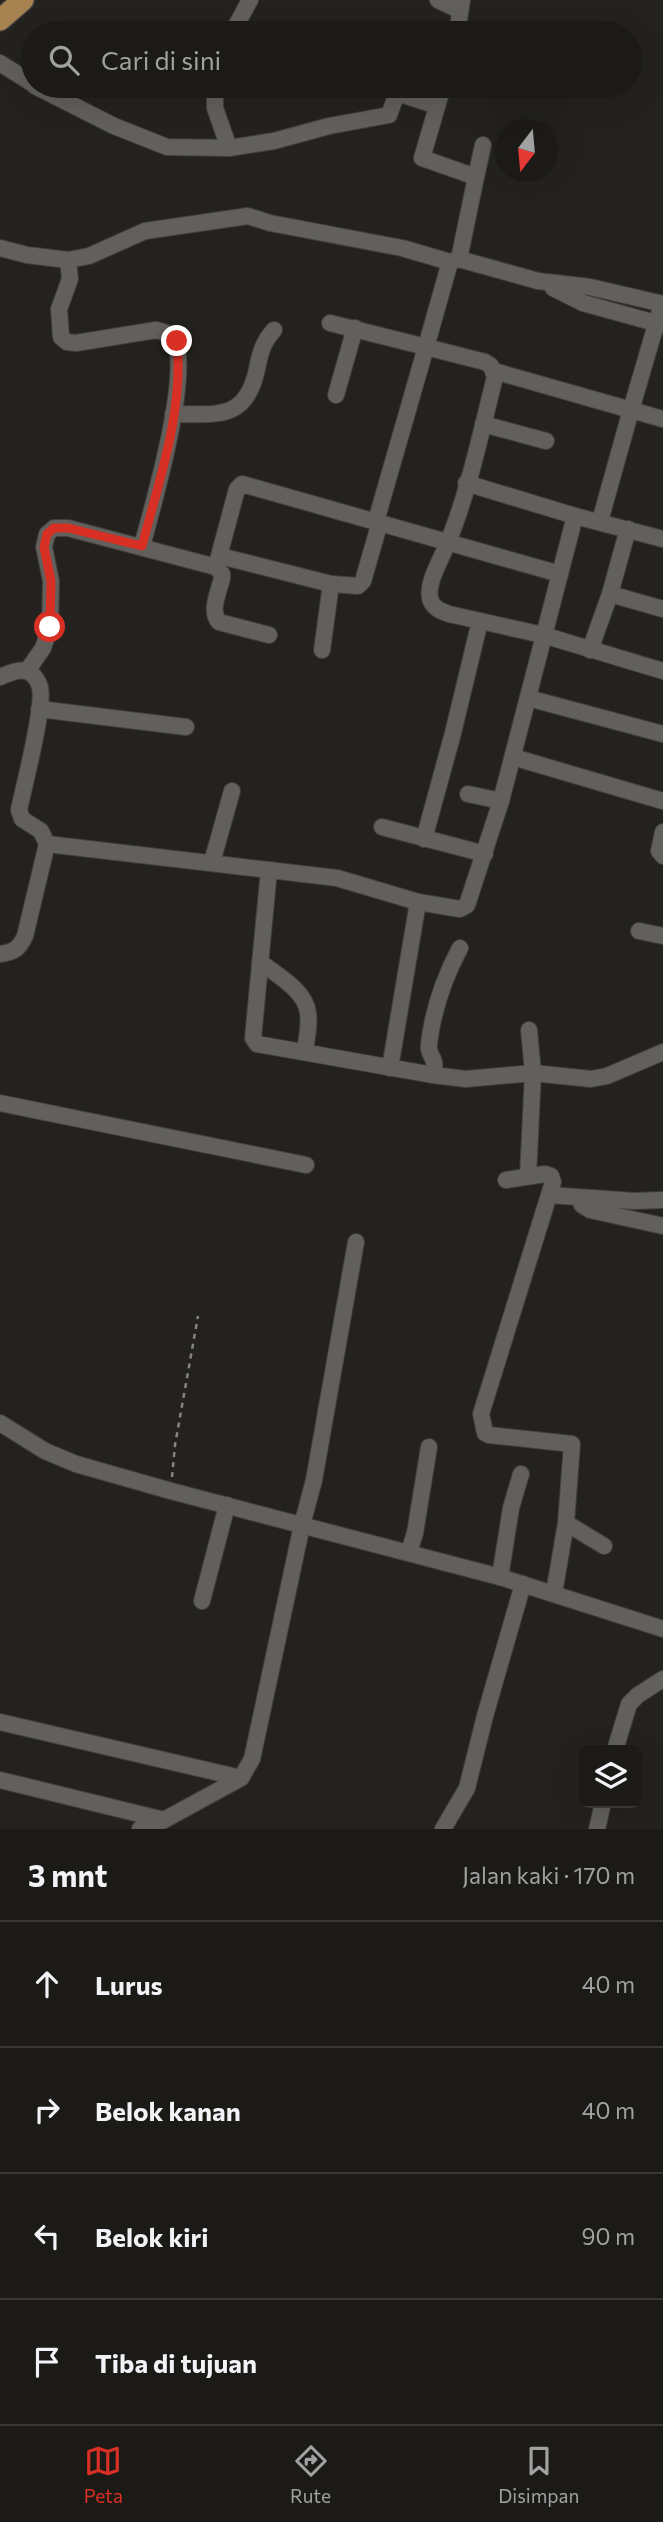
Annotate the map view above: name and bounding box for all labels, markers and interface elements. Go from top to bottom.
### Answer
search box [21,21,642,98]
icon: search [45,41,83,79]
text: Cari di sini [101,44,221,75]
north arrow [495,119,558,182]
route end [161,325,192,356]
route start [34,611,65,642]
map controls [579,1745,642,1808]
button: layers [579,1745,642,1808]
text: 3 mnt [28,1856,107,1893]
text: Jalan kaki · 170 m [462,1861,635,1889]
icon: ahead [28,1965,66,2003]
text: Lurus [95,1969,163,2000]
text: 40 m [582,1970,635,1998]
icon: right [28,2091,66,2129]
text: Belok kanan [95,2095,241,2126]
text: 40 m [582,2096,635,2124]
icon: left [28,2217,66,2255]
text: Belok kiri [95,2221,209,2252]
text: 90 m [582,2222,635,2250]
icon: arrive [28,2343,66,2381]
text: Tiba di tujuan [95,2347,257,2378]
tab: Peta [84,2442,123,2507]
tab: Rute [290,2442,331,2507]
tab: Disimpan [498,2442,579,2507]

